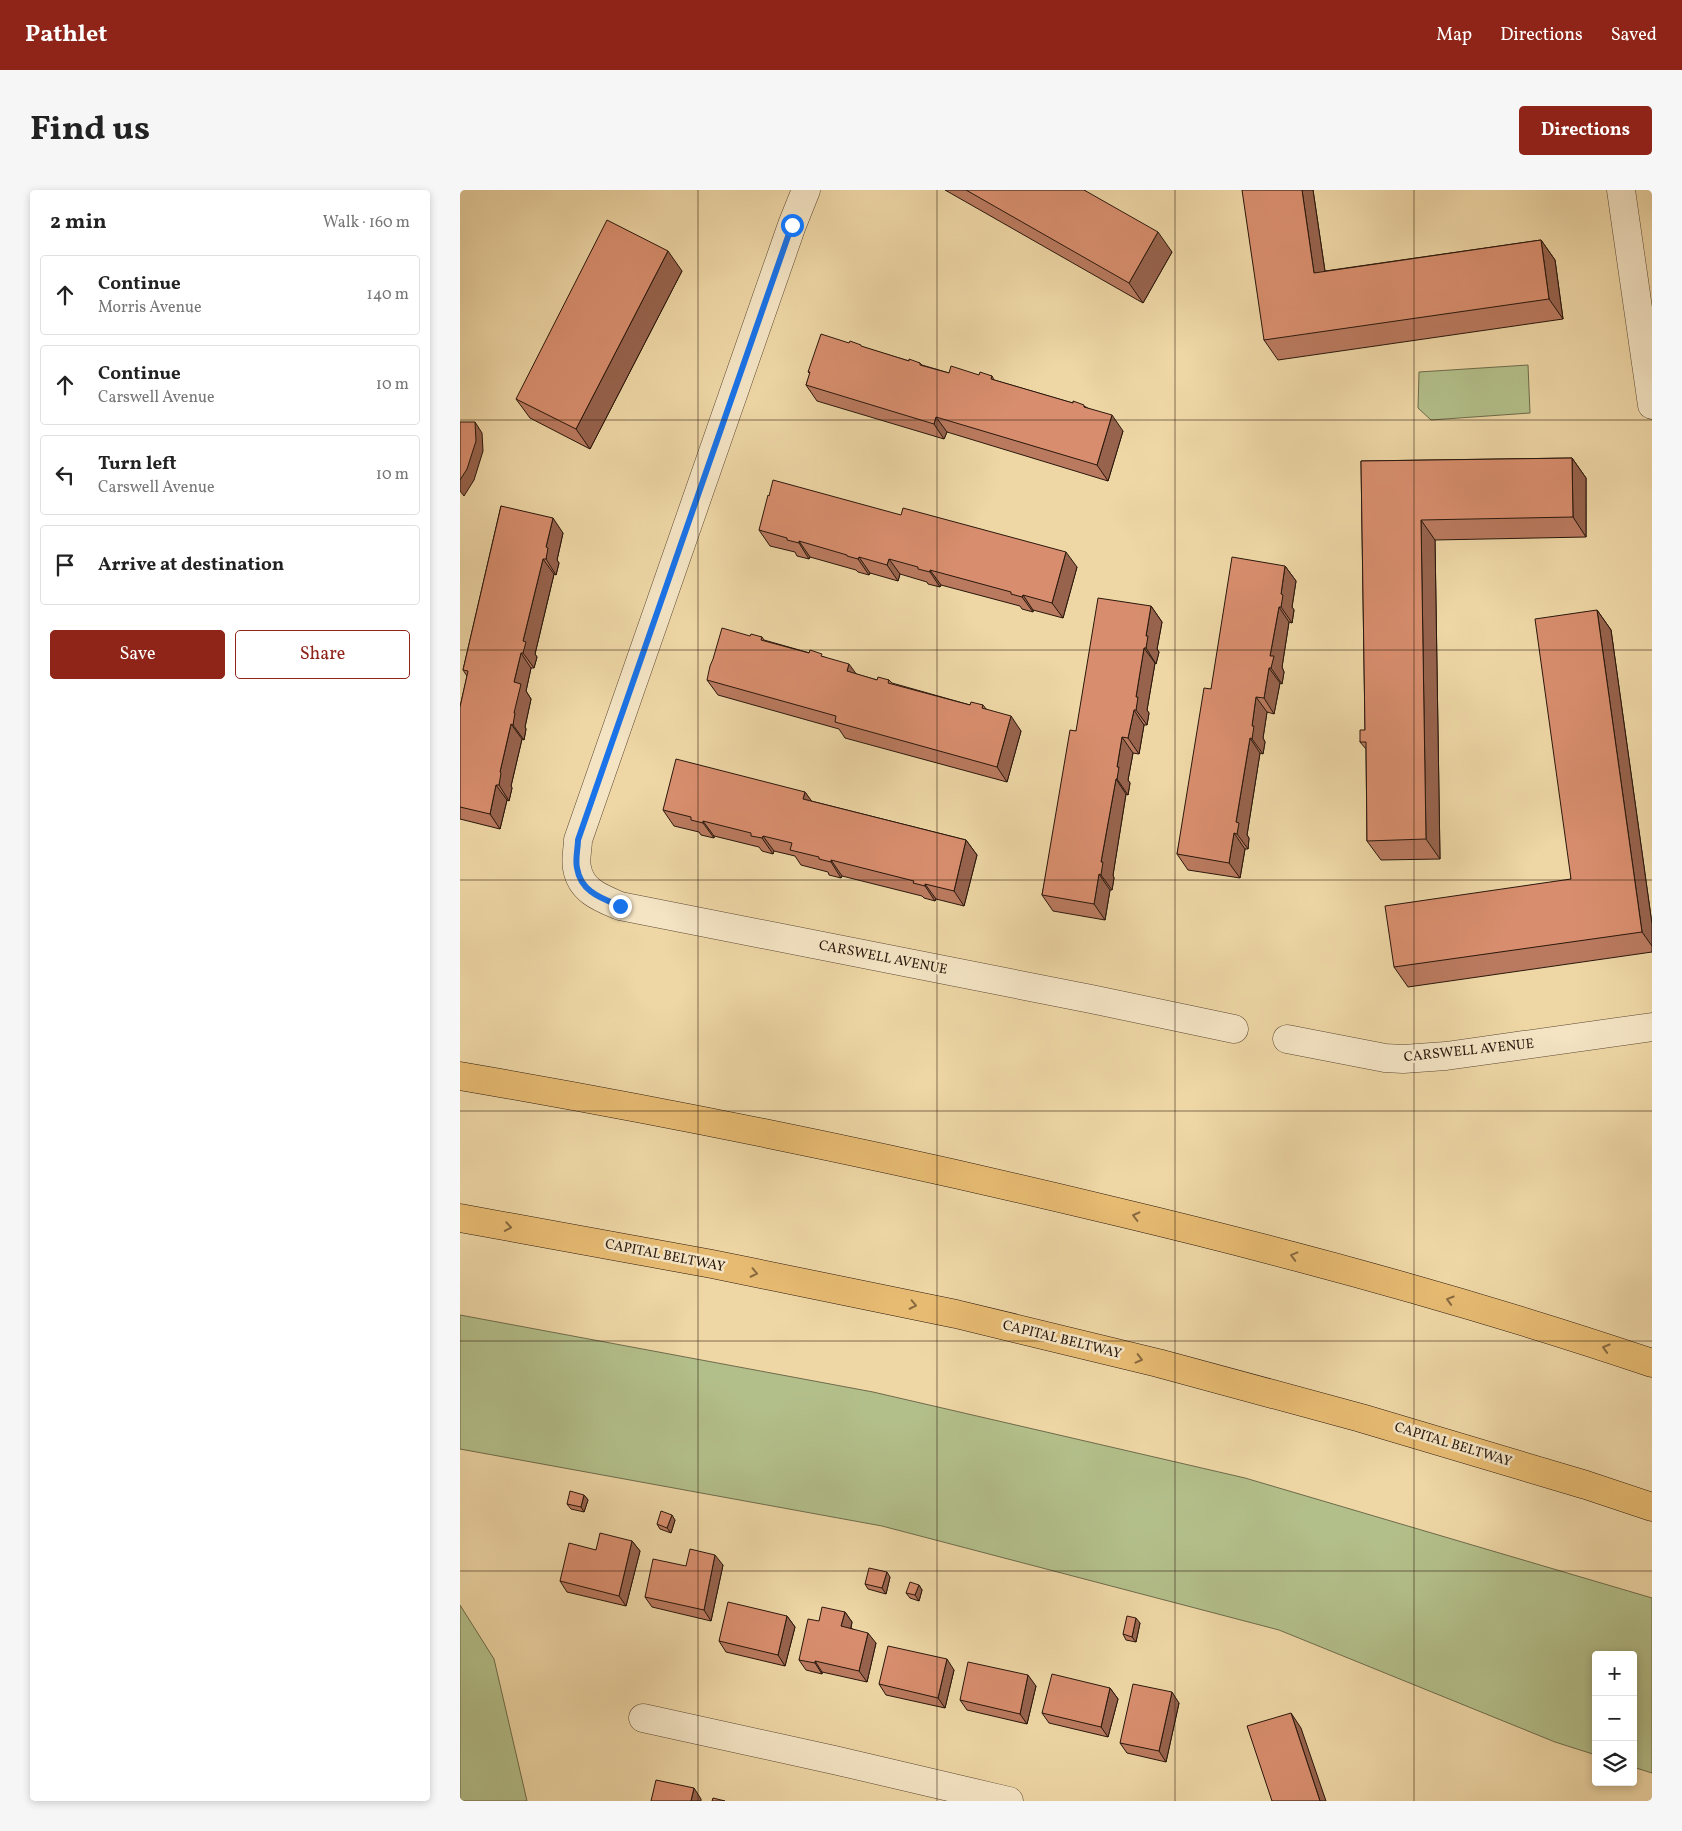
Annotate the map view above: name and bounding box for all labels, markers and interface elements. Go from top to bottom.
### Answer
text: Pathlet [25,18,107,52]
text: Map [1436,23,1472,48]
text: Directions [1500,23,1583,48]
text: Saved [1611,23,1657,48]
text: Find us [30,106,150,154]
button: Directions [1519,106,1652,155]
text: 2 min [50,208,107,237]
text: Walk · 160 m [323,212,410,234]
route start [781,214,804,237]
text: Continue [98,271,181,297]
icon: ahead [51,281,79,309]
text: 140 m [367,284,409,306]
text: Morris Avenue [98,297,202,319]
text: Continue [98,361,181,387]
icon: ahead [51,371,79,399]
text: 10 m [376,374,409,396]
text: Carswell Avenue [98,387,215,409]
text: Turn left [98,451,177,477]
icon: left [51,461,79,489]
text: 10 m [376,464,409,486]
text: Carswell Avenue [98,477,215,499]
icon: arrive [51,551,79,579]
text: Arrive at destination [98,552,284,578]
button: Save [50,630,225,679]
button: Share [235,630,410,679]
route end [609,895,632,918]
street label: CARSWELL AVENUE [817,936,949,980]
street label: CARSWELL AVENUE [1403,1035,1535,1067]
one-way arrow [1132,1211,1141,1222]
one-way arrow [504,1221,512,1231]
street label: CAPITAL BELTWAY [603,1235,727,1277]
one-way arrow [1290,1252,1298,1262]
one-way arrow [749,1267,758,1277]
one-way arrow [1447,1295,1455,1305]
one-way arrow [908,1299,917,1310]
street label: CAPITAL BELTWAY [1001,1316,1124,1364]
one-way arrow [1602,1343,1610,1353]
one-way arrow [1135,1353,1144,1364]
street label: CAPITAL BELTWAY [1392,1418,1514,1472]
map controls [1592,1651,1637,1786]
button: + [1592,1651,1637,1696]
button: − [1592,1696,1637,1741]
button: layers [1592,1741,1637,1786]

